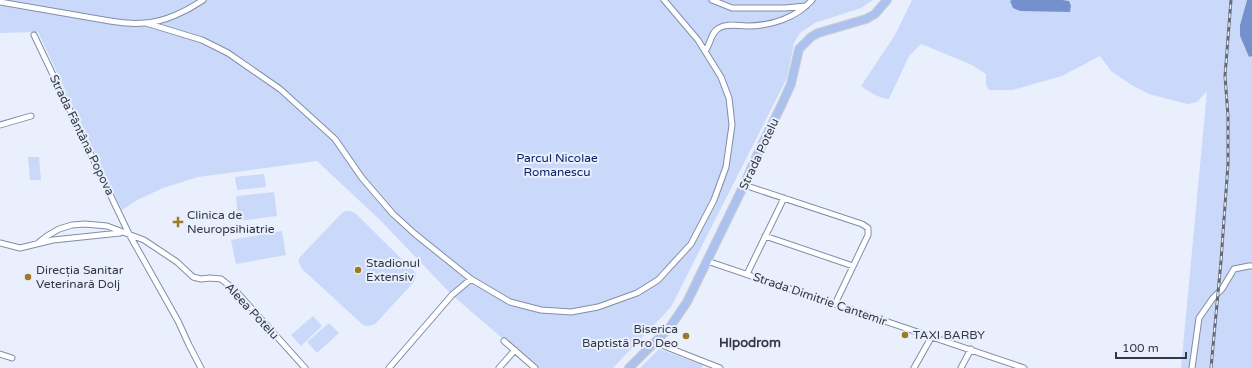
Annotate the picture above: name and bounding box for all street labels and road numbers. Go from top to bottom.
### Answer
street label: Strada Fântâna Popova [47,72,117,198]
street label: Strada Potelu [736,116,782,192]
street label: Strada Dimitrie Cantemir [751,269,889,329]
street label: Aleea Potelu [222,280,282,342]

